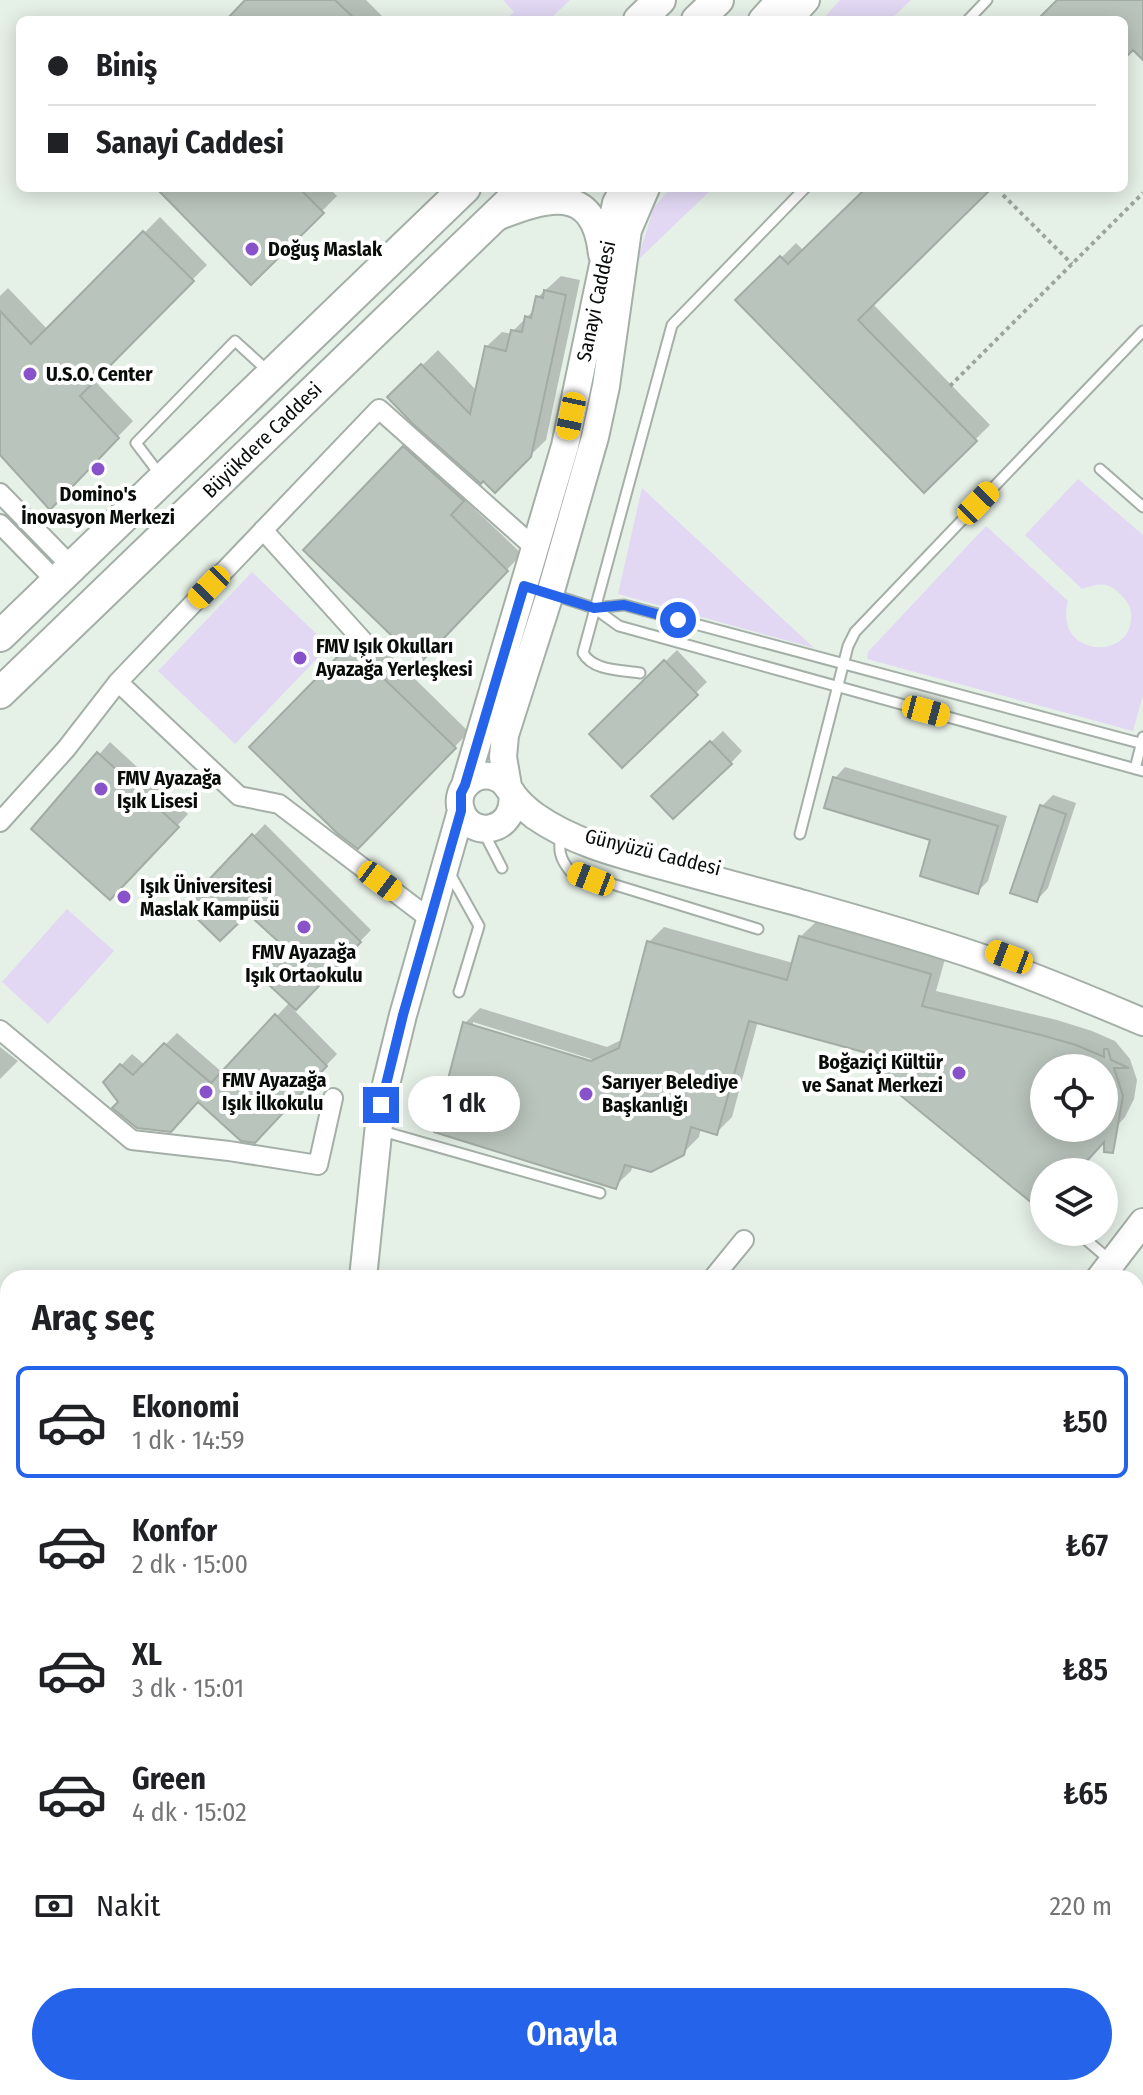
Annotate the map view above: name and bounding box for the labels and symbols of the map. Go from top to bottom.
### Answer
place label: Doğuş Maslak [268,237,383,261]
street label: Sanayi Caddesi [571,238,621,364]
marker: Doğuş Maslak [243,240,261,258]
place label: U.S.O. Center [46,362,153,386]
marker: U.S.O. Center [21,365,39,383]
street label: Büyükdere Caddesi [197,377,327,503]
car [554,390,588,442]
marker: Domino's İnovasyon Merkezi [89,460,107,478]
car [953,477,1003,529]
place label: Domino's İnovasyon Merkezi [21,482,175,529]
car [184,561,234,613]
route start [660,602,696,638]
place label: FMV Işık Okulları Ayazağa Yerleşkesi [315,634,473,681]
marker: FMV Işık Okulları Ayazağa Yerleşkesi [291,649,309,667]
car [900,693,952,729]
place label: FMV Ayazağa Işık Lisesi [117,766,222,813]
marker: FMV Ayazağa Işık Lisesi [92,780,110,798]
street label: Günyüzü Caddesi [583,824,723,880]
car [354,857,406,905]
car [564,859,618,899]
place label: Işık Üniversitesi Maslak Kampüsü [140,874,280,921]
marker: Işık Üniversitesi Maslak Kampüsü [115,888,133,906]
marker: FMV Ayazağa Işık Ortaokulu [295,918,313,936]
car [982,937,1036,977]
place label: FMV Ayazağa Işık Ortaokulu [245,940,363,987]
place label: Boğaziçi Kültür ve Sanat Merkezi [801,1050,944,1097]
marker: Boğaziçi Kültür ve Sanat Merkezi [950,1064,968,1082]
place label: FMV Ayazağa Işık İlkokulu [222,1068,327,1115]
place label: Sarıyer Belediye Başkanlığı [602,1070,738,1117]
callout: 1 dk [409,1077,521,1133]
marker: FMV Ayazağa Işık İlkokulu [197,1083,215,1101]
marker: Sarıyer Belediye Başkanlığı [577,1085,595,1103]
route end [363,1087,399,1123]

